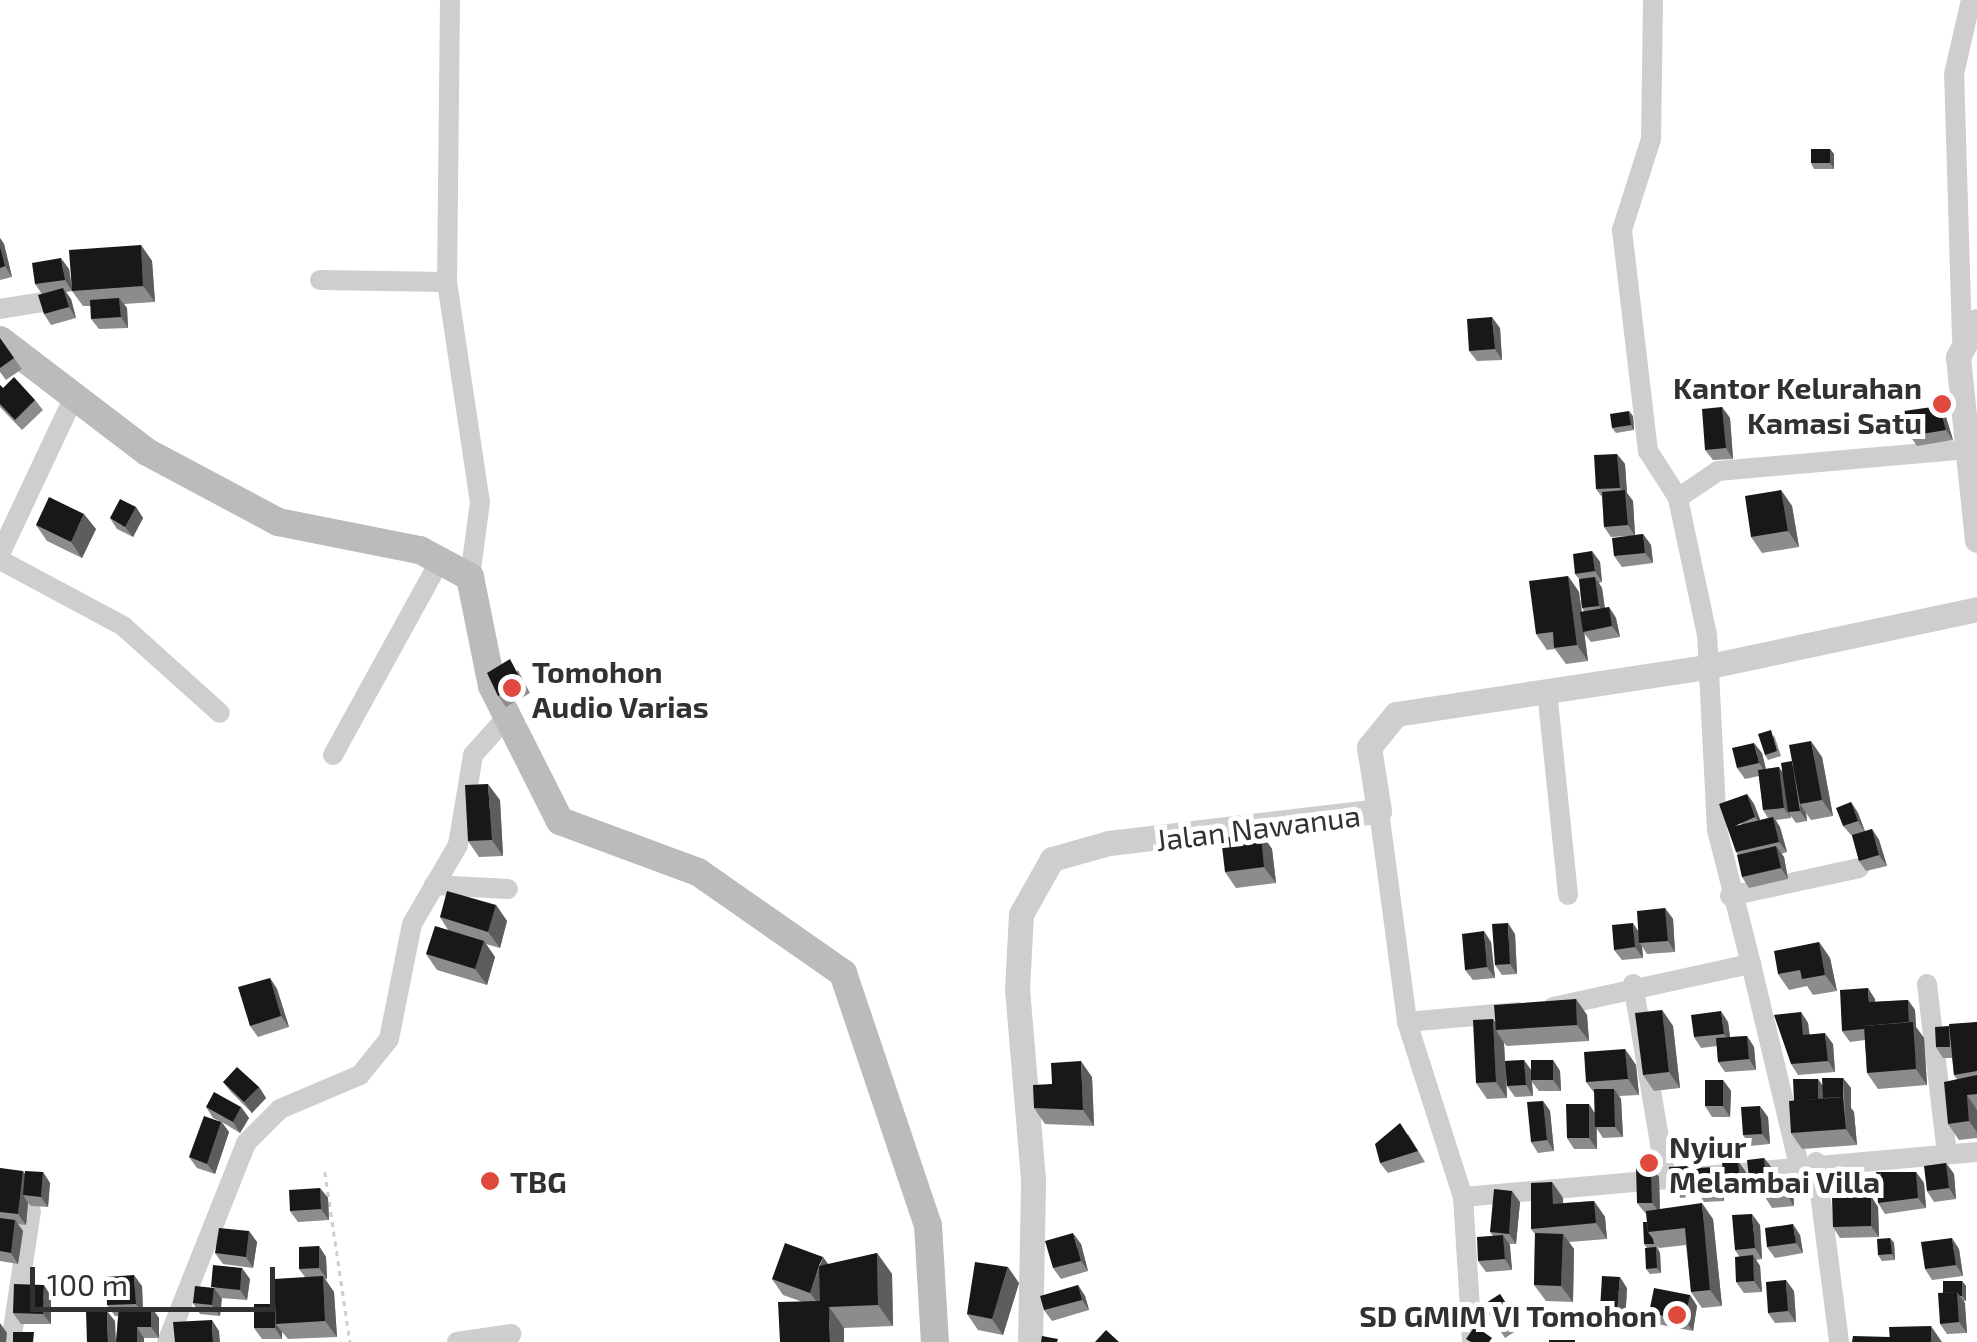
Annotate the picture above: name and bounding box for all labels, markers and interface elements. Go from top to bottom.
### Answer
place label: Kantor Kelurahan Kamasi Satu [1673,369,1922,440]
marker: Kantor Kelurahan Kamasi Satu [1931,393,1953,415]
place label: Tomohon Audio Varias [532,653,709,724]
marker: Tomohon Audio Varias [501,677,523,699]
street label: Jalan Nawanua [1154,797,1362,857]
place label: Nyiur Melambai Villa [1669,1128,1881,1198]
marker: Nyiur Melambai Villa [1638,1152,1660,1174]
place label: TBG [510,1163,567,1199]
marker: TBG [479,1170,501,1192]
scale bar [35,1247,280,1309]
text: 100 m [47,1266,128,1302]
place label: SD GMIM VI Tomohon [1358,1297,1657,1333]
marker: SD GMIM VI Tomohon [1666,1304,1688,1326]

